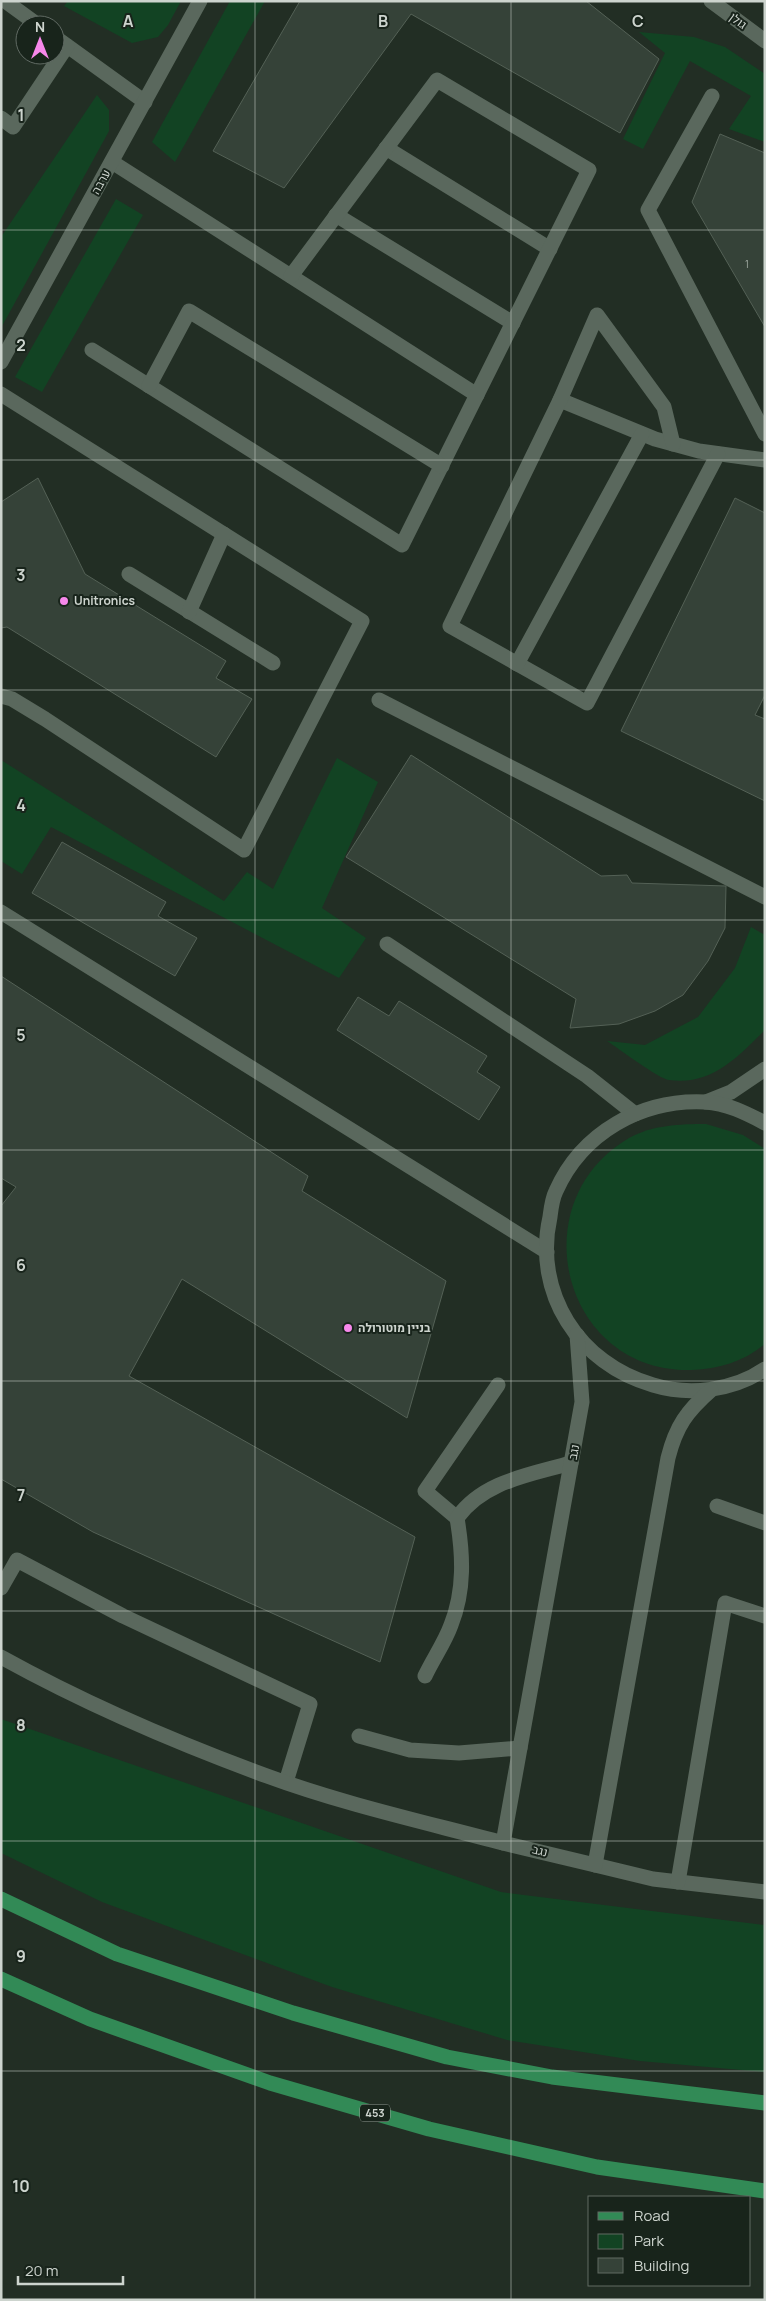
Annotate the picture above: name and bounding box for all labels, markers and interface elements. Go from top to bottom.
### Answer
street label: גולן [726,8,751,33]
text: A [123,10,134,32]
text: B [378,10,388,32]
text: C [632,10,644,32]
north arrow [15,15,65,65]
text: N [35,17,45,36]
text: 1 [17,104,25,126]
street label: ערבה [87,166,114,197]
house number: 1 [745,257,749,271]
text: 2 [16,334,26,356]
text: 3 [16,564,26,586]
place label: Unitronics [74,592,136,609]
marker: Unitronics [58,595,70,607]
text: 4 [16,794,26,816]
text: 5 [16,1024,26,1046]
text: 6 [16,1254,26,1276]
place label: בניין מוטורולה [358,1319,431,1336]
marker: בניין מוטורולה [342,1322,354,1334]
street label: נגב [564,1443,583,1461]
text: 7 [17,1484,25,1506]
text: 8 [16,1714,26,1736]
street label: נגב [531,1840,550,1861]
text: 9 [16,1945,26,1967]
road number: 453 [360,2104,390,2122]
text: 10 [12,2175,30,2197]
legend [588,2196,751,2286]
text: Road [634,2205,670,2226]
text: Park [634,2230,664,2251]
scale bar [18,2254,122,2286]
text: Building [634,2255,689,2276]
text: 20 m [25,2260,58,2281]

